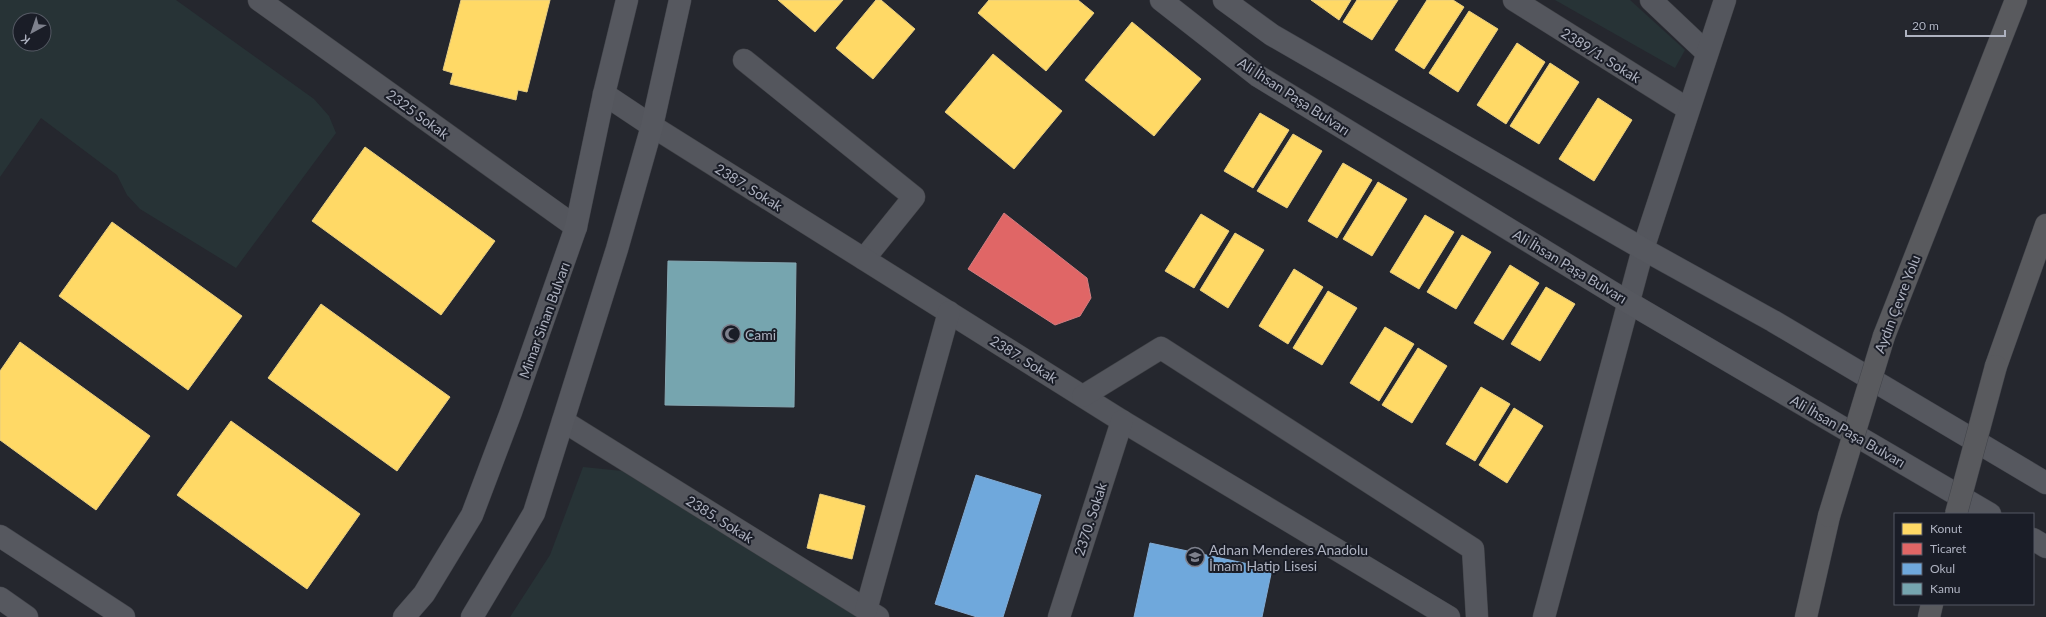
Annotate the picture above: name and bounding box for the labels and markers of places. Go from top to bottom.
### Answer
mosque icon: Cami [720,323,742,345]
place label: Cami [745,326,776,343]
place label: Adnan Menderes Anadolu İmam Hatip Lisesi [1209,541,1368,574]
school or university icon: Adnan Menderes Anadolu İmam Hatip Lisesi [1184,546,1206,568]

